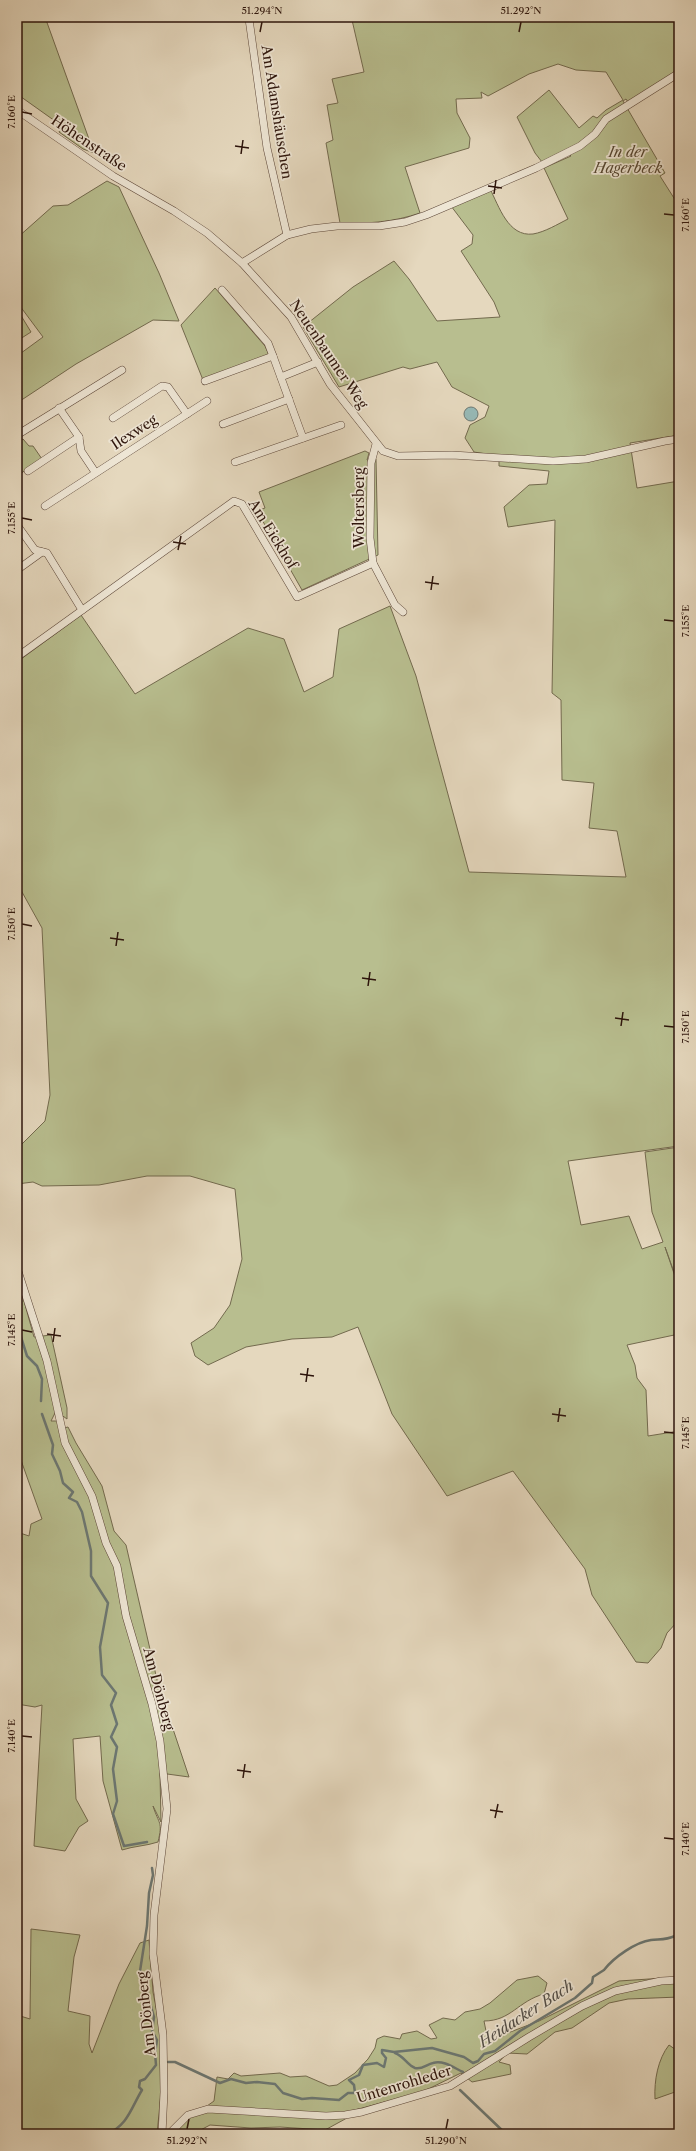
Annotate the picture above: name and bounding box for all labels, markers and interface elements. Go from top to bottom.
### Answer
text: 51.294°N [241,4,283,17]
text: 51.292°N [500,4,542,17]
street label: Am Adamshäuschen [257,43,297,180]
text: 7.160°E [5,95,18,129]
street label: Höhenstraße [48,111,130,175]
park label: In der Hagerbeck [593,143,663,177]
text: 7.160°E [679,198,692,232]
street label: Neuenbaumer Weg [286,296,373,413]
street label: Ilexweg [108,410,161,454]
street label: Woltersberg [350,467,368,550]
street label: Am Eickhof [244,495,303,574]
text: 7.155°E [5,502,18,534]
text: 7.155°E [679,605,692,637]
text: 7.150°E [5,907,18,941]
text: 7.150°E [679,1010,692,1044]
text: 7.145°E [5,1314,18,1346]
text: 7.145°E [679,1417,692,1449]
street label: Am Dönberg [139,1644,179,1733]
text: 7.140°E [5,1719,18,1753]
text: 7.140°E [679,1822,692,1856]
street label: Am Dönberg [133,1970,160,2058]
water label: Heidacker Bach [474,1976,577,2052]
street label: Untenrohleder [354,2061,454,2107]
text: 51.292°N [166,2134,208,2147]
text: 51.290°N [425,2134,467,2147]

